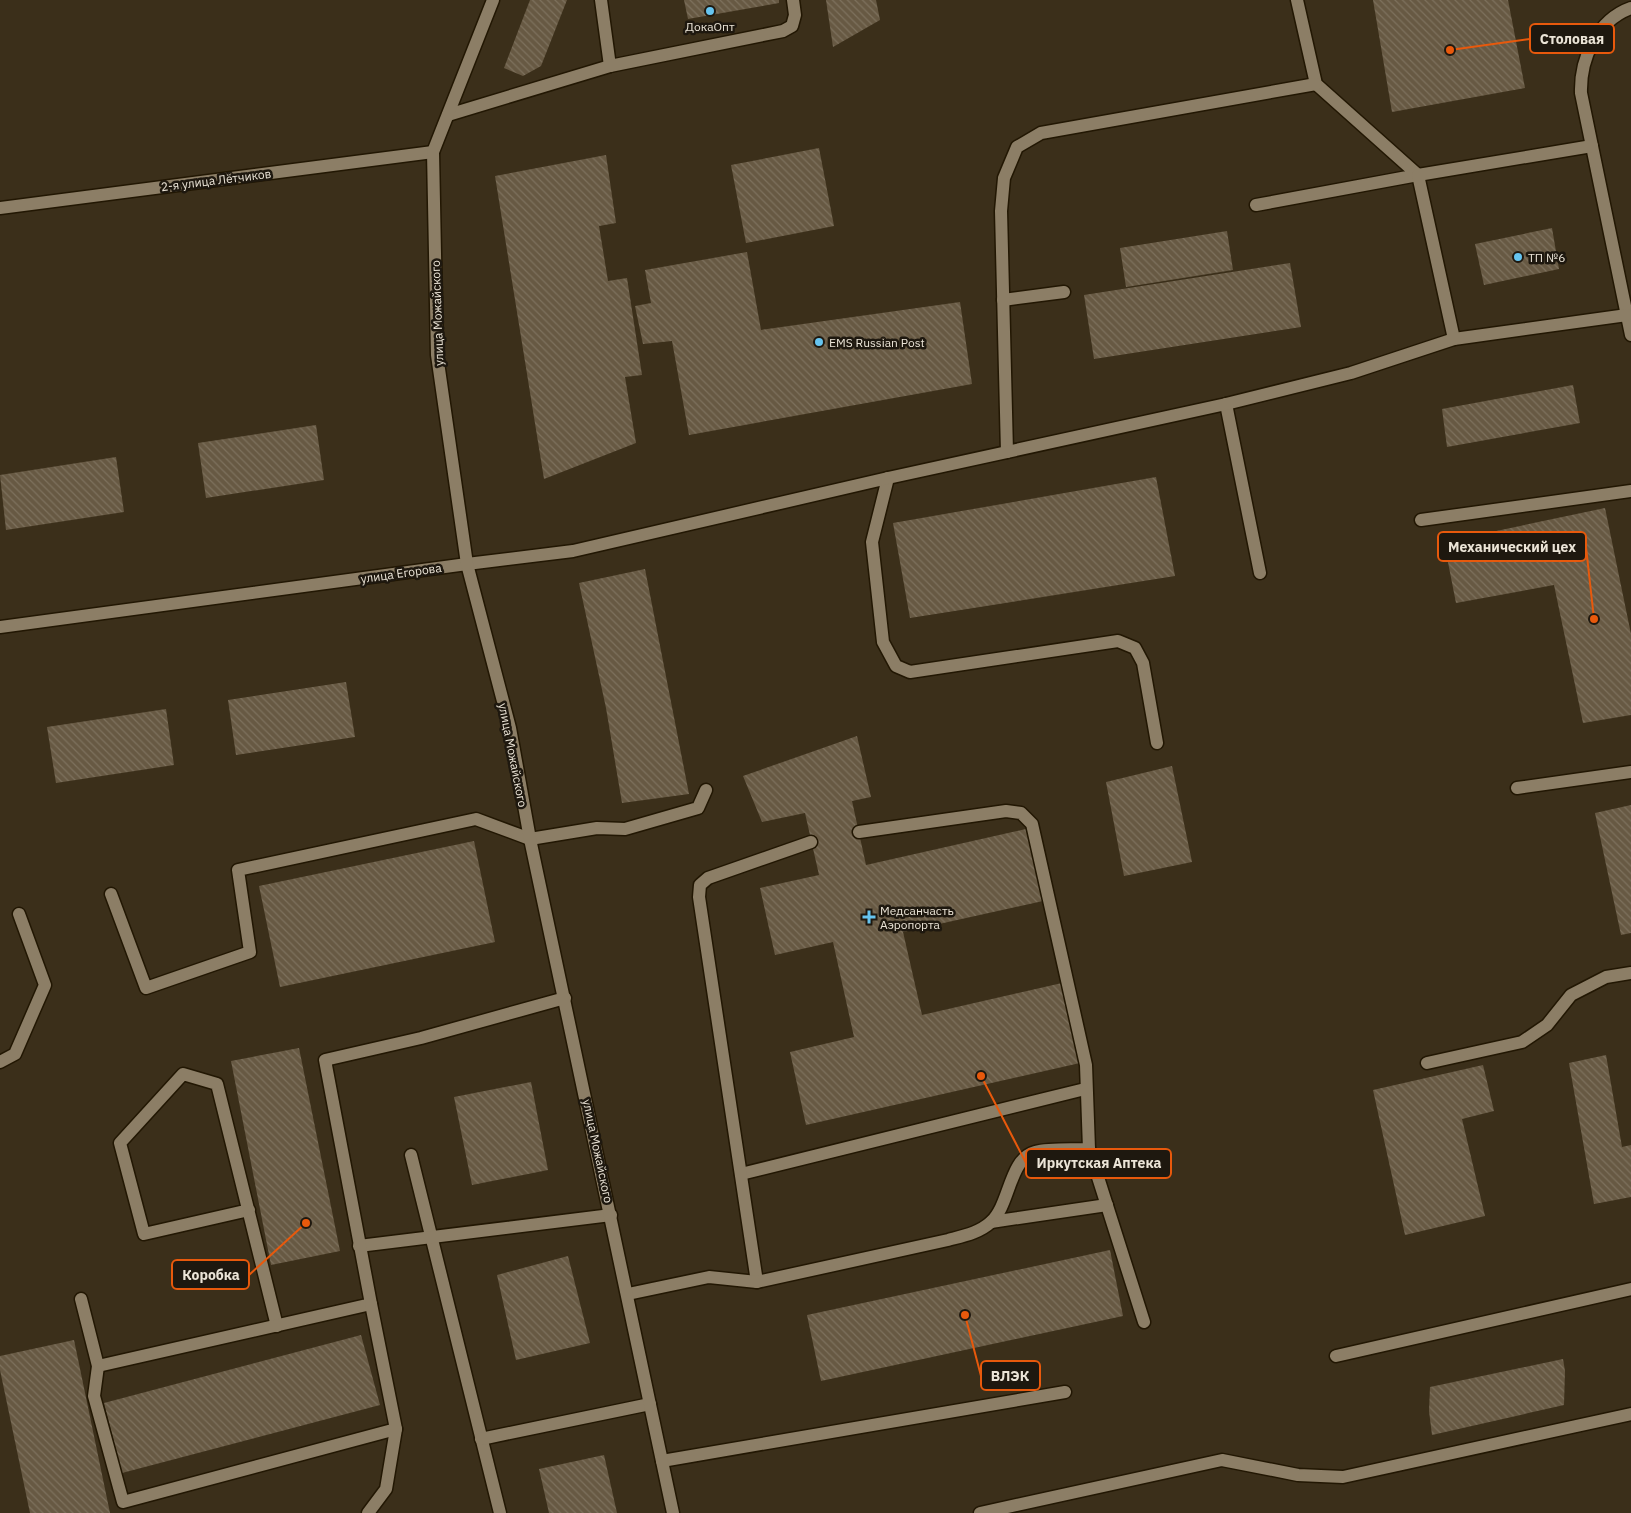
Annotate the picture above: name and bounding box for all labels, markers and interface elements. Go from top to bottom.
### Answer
marker: ДокаОпт [704,5,716,17]
place label: ДокаОпт [685,19,735,34]
callout: Столовая [1530,24,1614,53]
text: Столовая [1540,30,1604,48]
street label: 2-я улица Лётчиков [160,166,272,194]
place label: ТП №6 [1528,250,1566,265]
marker: ТП №6 [1512,251,1524,263]
street label: улица Можайского [428,260,446,366]
place label: EMS Russian Рost [829,335,925,350]
marker: EMS Russian Рost [813,336,825,348]
callout: Механический цех [1438,532,1586,561]
text: Механический цех [1448,538,1576,556]
street label: улица Егорова [360,560,443,586]
street label: улица Можайского [496,702,531,809]
place label: Медсанчасть Аэропорта [880,903,954,932]
marker: Медсанчасть Аэропорта [862,910,876,924]
street label: улица Можайского [580,1098,616,1205]
callout: Иркутская Аптека [1026,1149,1171,1178]
text: Иркутская Аптека [1037,1154,1162,1172]
callout: Коробка [172,1260,249,1289]
text: Коробка [182,1266,240,1284]
callout: ВЛЭК [981,1361,1040,1390]
text: ВЛЭК [991,1367,1029,1385]

